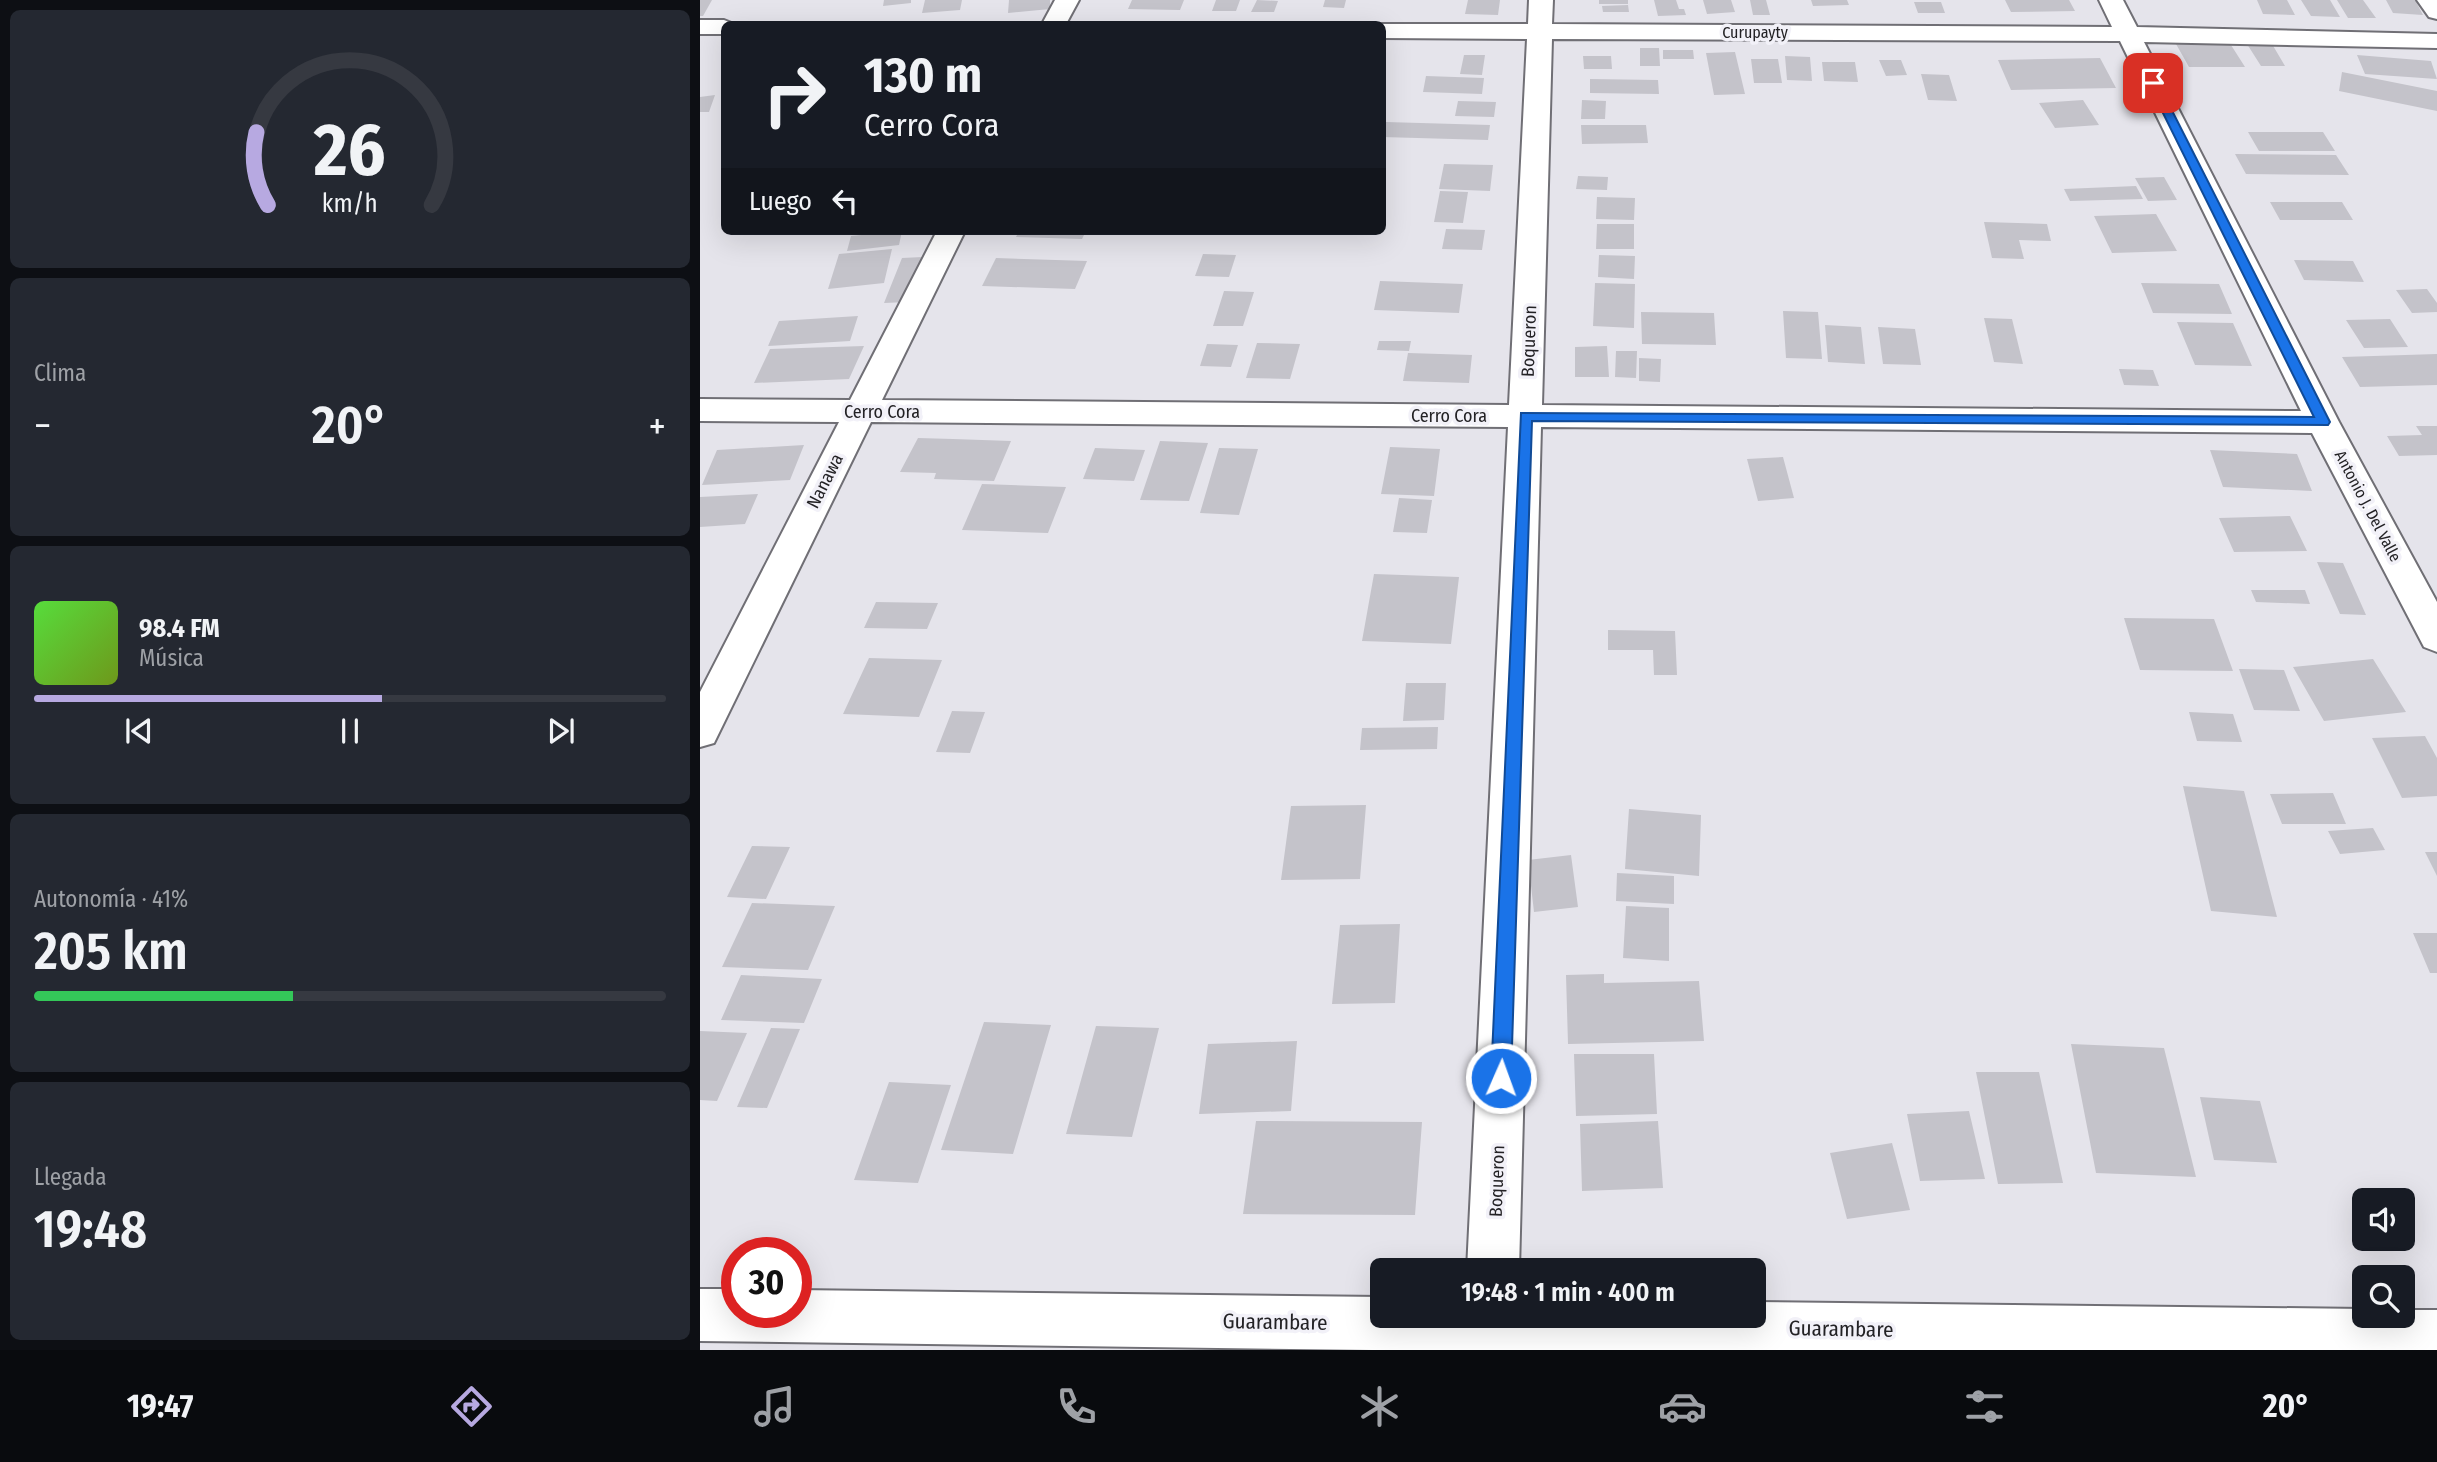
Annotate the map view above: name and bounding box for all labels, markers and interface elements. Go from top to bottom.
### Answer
street label: Curupayty [1722,23,1789,42]
text: 130 m [864,46,982,105]
icon: right [749,49,840,140]
pin [2123,53,2183,113]
icon: arrive [2134,64,2172,102]
text: Cerro Cora [864,106,1000,144]
text: 26 [313,107,386,194]
icon: left [826,182,864,220]
text: Luego [749,186,812,217]
text: km/h [322,189,378,219]
street label: Boqueron [1517,305,1541,377]
text: Clima [34,359,86,387]
text: 20° [312,394,388,457]
street label: Cerro Cora [844,401,920,423]
text: − [34,403,51,449]
text: + [649,403,666,449]
street label: Cerro Cora [1411,405,1487,427]
street label: Antonio J. Del Valle [2331,447,2405,565]
street label: Nanawa [802,450,848,512]
text: 98.4 FM [139,613,220,644]
text: Música [139,644,204,672]
icon: previous [120,712,158,750]
icon: pause [331,712,369,750]
icon: next [542,712,580,750]
text: Autonomía · 41% [34,885,188,913]
text: 205 km [34,920,188,983]
position arrow [1464,1041,1538,1115]
street label: Boqueron [1485,1145,1509,1217]
text: Llegada [34,1163,106,1191]
map controls [2352,1188,2415,1328]
button: sound [2352,1188,2415,1251]
text: 19:48 [34,1198,147,1261]
speed limit sign: 30 [721,1237,812,1328]
button: search [2352,1265,2415,1328]
text: 19:48 · 1 min · 400 m [1461,1277,1675,1308]
street label: Guarambare [1222,1308,1328,1336]
street label: Guarambare [1788,1315,1894,1343]
icon: directions [447,1382,496,1431]
icon: music [750,1382,799,1431]
icon: phone [1052,1382,1101,1431]
icon: climate [1355,1382,1404,1431]
icon: car [1658,1382,1707,1431]
icon: filters [1960,1382,2009,1431]
text: 19:47 [127,1387,193,1425]
text: 20° [2263,1387,2310,1425]

